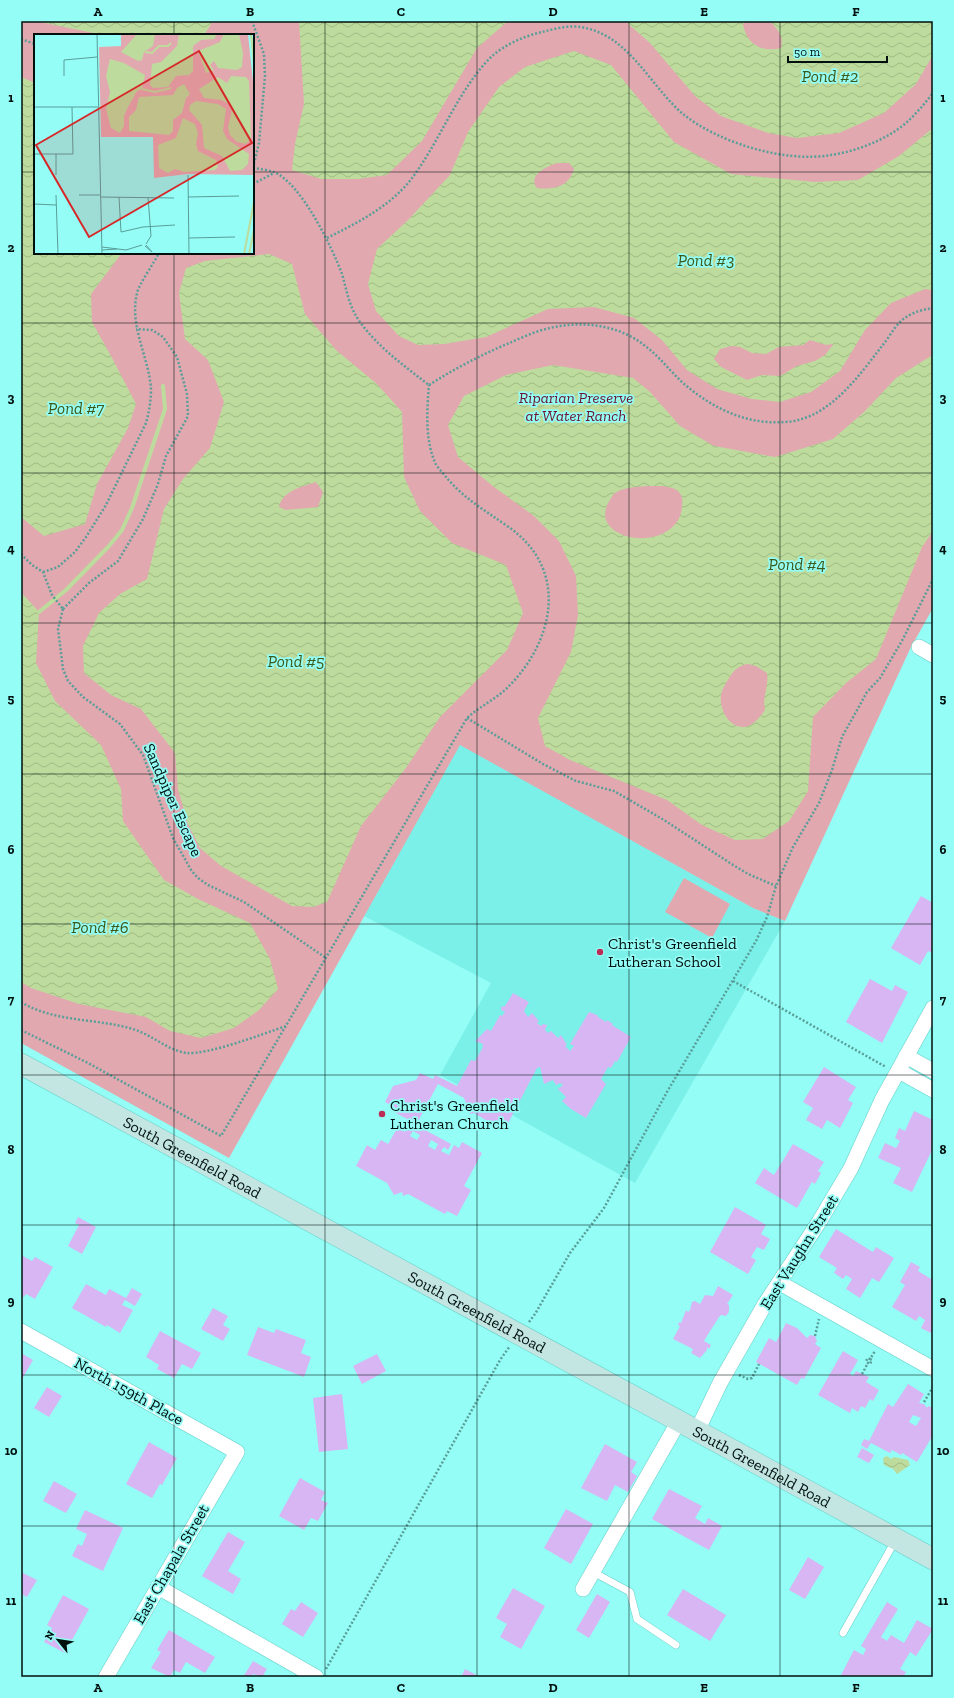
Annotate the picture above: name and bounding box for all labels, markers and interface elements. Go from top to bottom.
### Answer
text: A [94,4,103,19]
text: B [246,4,254,19]
text: C [397,4,405,19]
text: D [548,4,558,19]
text: E [700,4,708,19]
text: F [852,4,860,19]
inset map [34,34,254,254]
scale bar [788,38,887,64]
text: 50 m [794,45,821,59]
water label: Pond #2 [801,66,859,86]
text: 1 [8,90,14,105]
text: 1 [940,90,946,105]
text: 2 [8,240,15,255]
text: 2 [940,240,947,255]
water label: Pond #3 [677,250,735,270]
park label: Riparian Preserve at Water Ranch [519,388,633,425]
text: 3 [8,390,15,405]
text: 3 [940,390,947,405]
water label: Pond #7 [48,398,104,418]
text: 4 [7,541,15,556]
text: 4 [939,541,947,556]
water label: Pond #4 [768,554,826,574]
water label: Pond #5 [267,651,325,671]
text: 5 [8,691,15,706]
text: 5 [940,691,947,706]
street label: Sandpiper Escape [140,741,206,859]
text: 6 [8,842,15,857]
text: 6 [940,842,947,857]
water label: Pond #6 [71,917,129,937]
place label: Christ's Greenfield Lutheran School [608,934,737,971]
marker: Christ's Greenfield Lutheran School [595,947,605,957]
text: 7 [8,992,15,1007]
text: 7 [940,992,947,1007]
place label: Christ's Greenfield Lutheran Church [390,1096,519,1133]
marker: Christ's Greenfield Lutheran Church [377,1109,387,1119]
street label: South Greenfield Road [120,1112,265,1202]
text: 8 [7,1142,15,1157]
text: 8 [939,1142,947,1157]
street label: East Vaughn Street [756,1191,842,1313]
street label: South Greenfield Road [405,1267,550,1357]
text: 9 [8,1293,15,1308]
text: 9 [940,1293,947,1308]
street label: North 159th Place [71,1353,187,1429]
street label: South Greenfield Road [690,1421,834,1511]
text: 10 [5,1443,18,1458]
text: 10 [937,1443,950,1458]
street label: East Chapala Street [129,1501,213,1627]
text: 11 [6,1593,17,1608]
text: 11 [938,1593,949,1608]
north arrow [38,1620,78,1660]
text: N [42,1628,58,1642]
text: A [94,1680,103,1695]
text: B [246,1680,254,1695]
text: C [397,1680,405,1695]
text: D [548,1680,558,1695]
text: E [700,1680,708,1695]
text: F [852,1680,860,1695]

